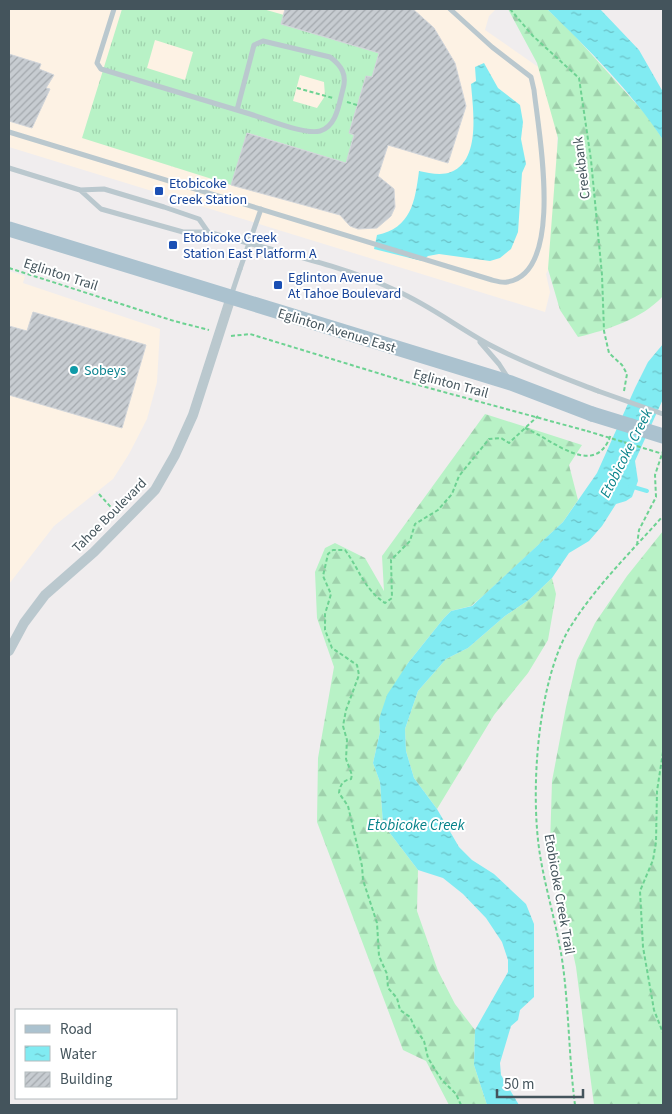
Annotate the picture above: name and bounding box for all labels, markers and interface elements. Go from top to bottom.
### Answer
street label: Creekbank [568,135,596,200]
place label: Etobicoke Creek Station [169,174,247,210]
marker: Etobicoke Creek Station [153,185,165,197]
place label: Etobicoke Creek Station East Platform A [183,228,317,264]
marker: Etobicoke Creek Station East Platform A [167,239,179,251]
street label: Eglinton Trail [21,254,101,297]
place label: Eglinton Avenue At Tahoe Boulevard [288,268,401,304]
marker: Eglinton Avenue At Tahoe Boulevard [272,279,284,291]
street label: Eglinton Avenue East [275,303,398,358]
place label: Sobeys [84,361,126,381]
marker: Sobeys [68,364,80,376]
street label: Eglinton Trail [411,364,491,404]
water label: Etobicoke Creek [595,404,658,501]
street label: Tahoe Boulevard [68,474,152,558]
water label: Etobicoke Creek [367,815,466,836]
street label: Etobicoke Creek Trail [539,832,580,957]
legend [15,1009,178,1099]
text: Road [60,1019,92,1040]
text: Water [60,1044,97,1065]
scale bar [497,1066,583,1098]
text: Building [60,1069,113,1090]
text: 50 m [504,1074,534,1095]

